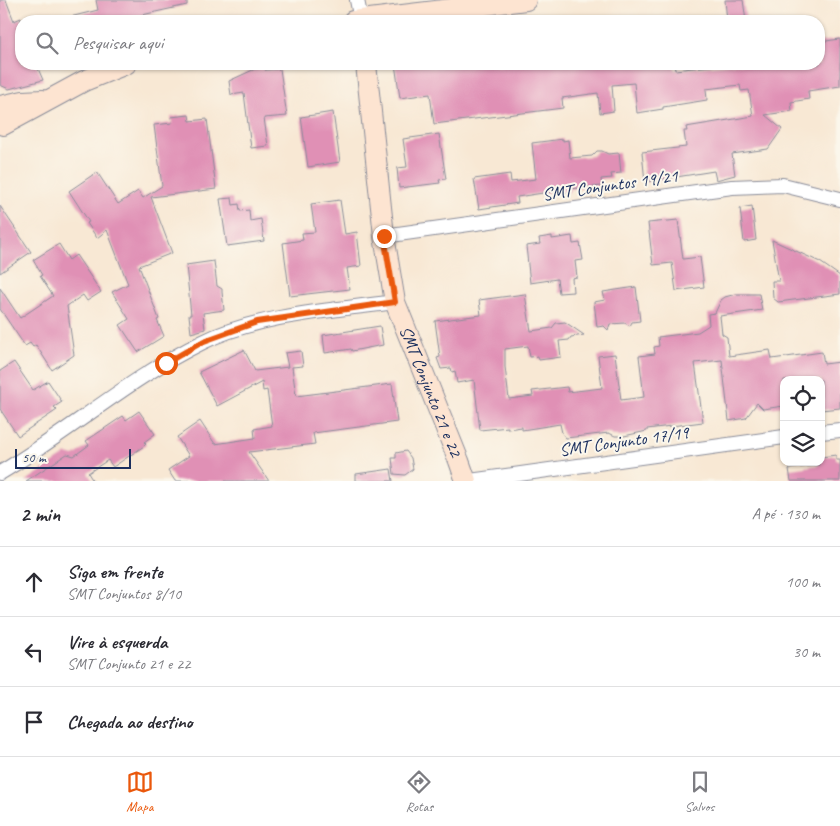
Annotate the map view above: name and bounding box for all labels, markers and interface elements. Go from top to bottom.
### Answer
search box [15,15,825,70]
icon: search [33,29,61,57]
text: Pesquisar aqui [73,31,163,55]
street label: SMT Conjuntos 19/21 [541,164,680,205]
route end [373,225,396,248]
street label: SMT Conjunto 21 e 22 [395,323,468,462]
route start [155,352,178,375]
map controls [780,376,825,466]
button: locate [780,376,825,421]
street label: SMT Conjunto 17/19 [558,421,692,461]
button: layers [780,421,825,466]
scale bar [15,446,131,469]
text: 50 m [22,449,46,466]
text: 2 min [20,501,60,527]
text: A pé · 130 m [752,504,820,524]
text: Siga em frente [67,560,163,584]
icon: ahead [20,568,48,596]
text: 100 m [786,572,820,592]
text: SMT Conjuntos 8/10 [67,584,181,604]
text: Vire à esquerda [67,630,167,654]
icon: left [20,638,48,666]
text: 30 m [793,642,820,662]
text: SMT Conjunto 21 e 22 [67,654,191,674]
icon: arrive [20,708,48,736]
text: Chegada ao destino [67,710,193,734]
tab: Mapa [126,768,154,815]
tab: Rotas [405,768,433,815]
tab: Salvos [685,768,714,815]

